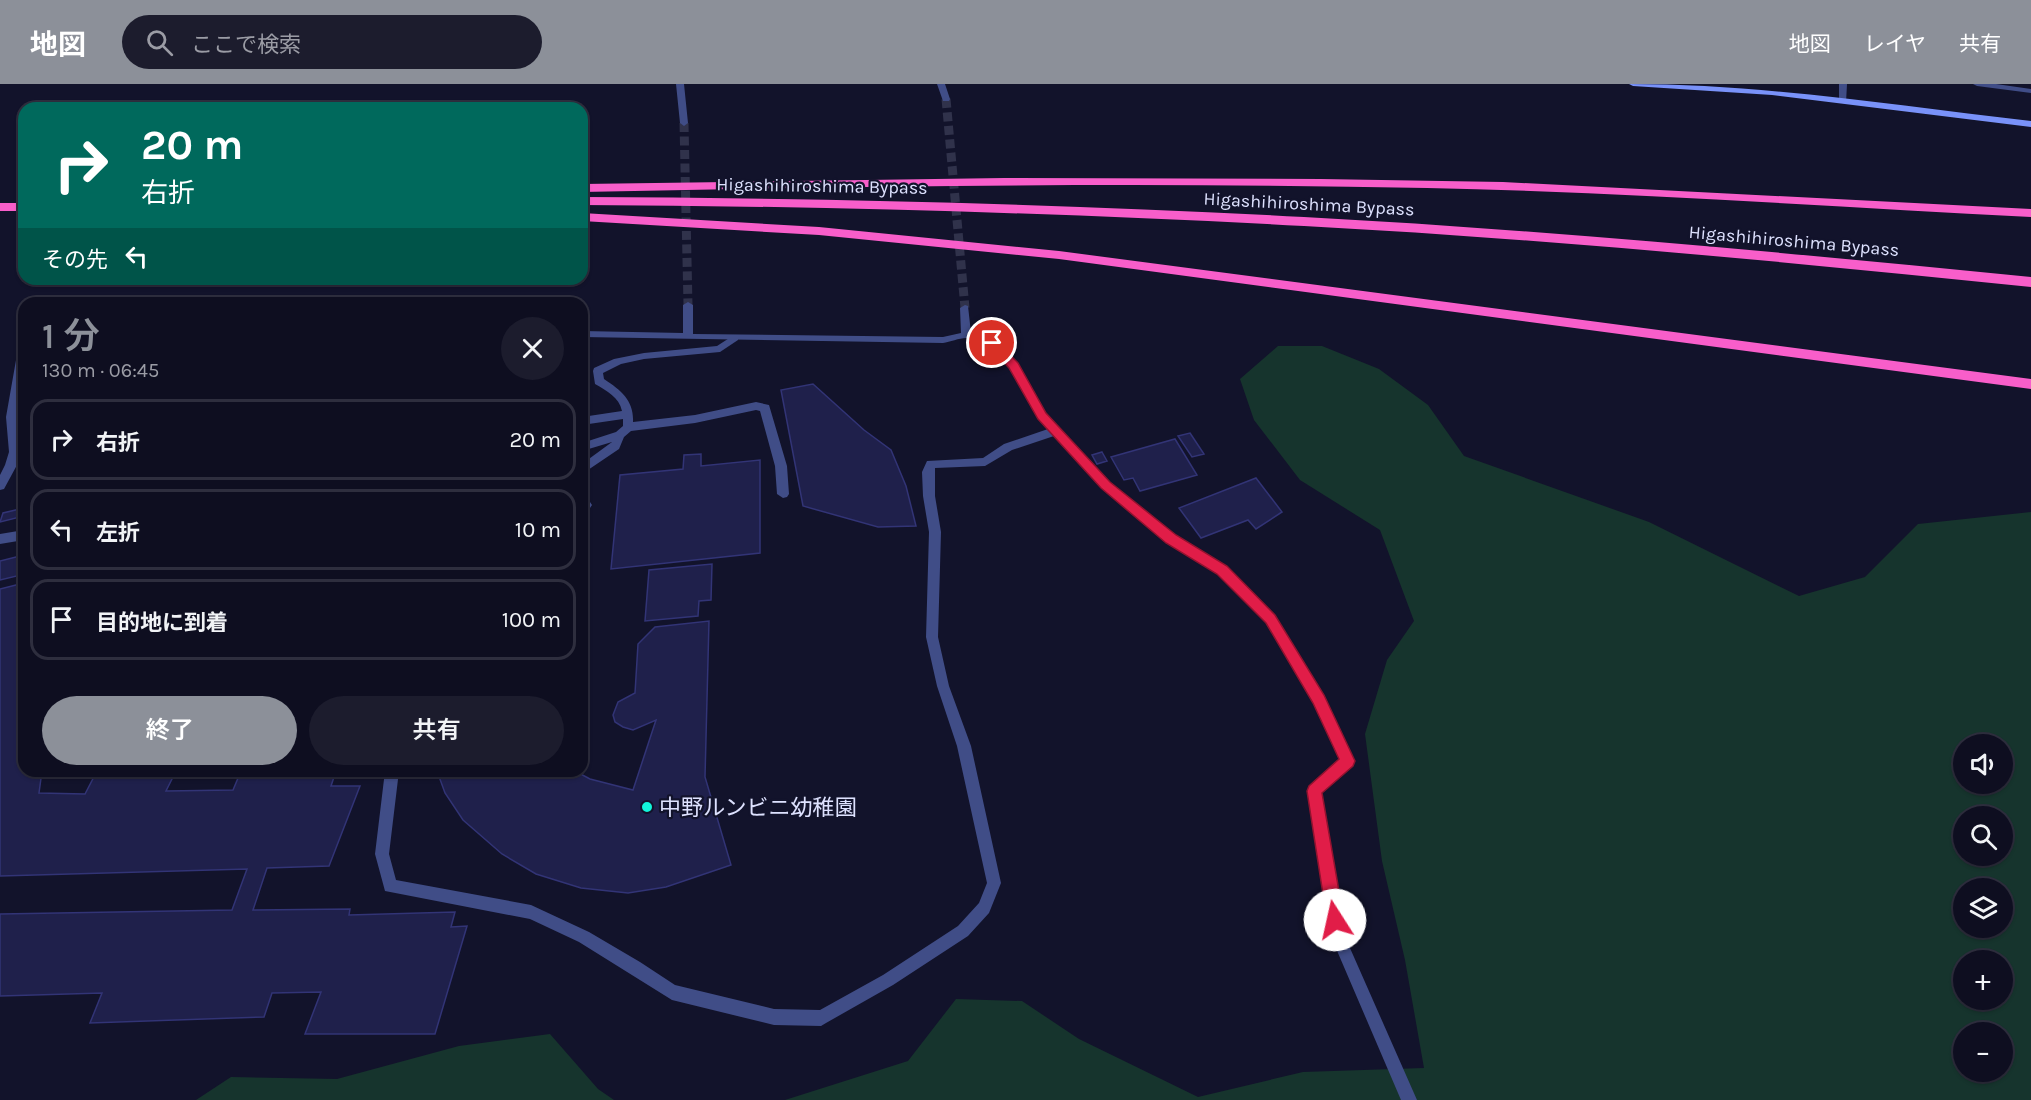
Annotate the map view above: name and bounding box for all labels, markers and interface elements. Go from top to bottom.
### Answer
search box [122,15,542,69]
icon: search [143,26,176,59]
text: 地図 [30,28,86,61]
text: ここで検索 [191,32,301,58]
text: 地図 [1789,32,1831,56]
text: レイヤ [1864,32,1926,56]
text: 共有 [1959,32,2001,56]
text: 20 m [141,120,243,170]
icon: right [42,126,120,204]
street label: Higashihiroshima Bypass [716,173,928,199]
text: 右折 [141,177,195,209]
street label: Higashihiroshima Bypass [1203,187,1415,221]
street label: Higashihiroshima Bypass [1688,221,1900,261]
icon: left [120,240,153,273]
text: その先 [42,247,108,273]
text: 1 分 [42,315,100,357]
button: close [501,317,564,380]
pin [966,317,1017,368]
icon: arrive [975,326,1008,359]
text: 130 m · 06:45 [42,359,159,382]
icon: right [45,423,78,456]
text: 20 m [509,427,561,453]
text: 右折 [96,430,140,456]
icon: left [45,513,78,546]
text: 10 m [515,517,561,543]
text: 左折 [96,520,140,546]
icon: arrive [45,603,78,636]
text: 100 m [502,607,561,633]
text: 目的地に到着 [96,610,228,636]
button: 終了 [42,696,297,765]
button: 共有 [309,696,564,765]
map controls [1953,734,2013,1082]
button: sound [1953,734,2013,794]
place label: 中野ルンビニ幼稚園 [659,795,857,821]
marker: 中野ルンビニ幼稚園 [640,800,654,814]
button: search [1953,806,2013,866]
button: layers [1953,878,2013,938]
position arrow [1303,888,1367,952]
button: + [1953,950,2013,1010]
button: − [1953,1022,2013,1082]

